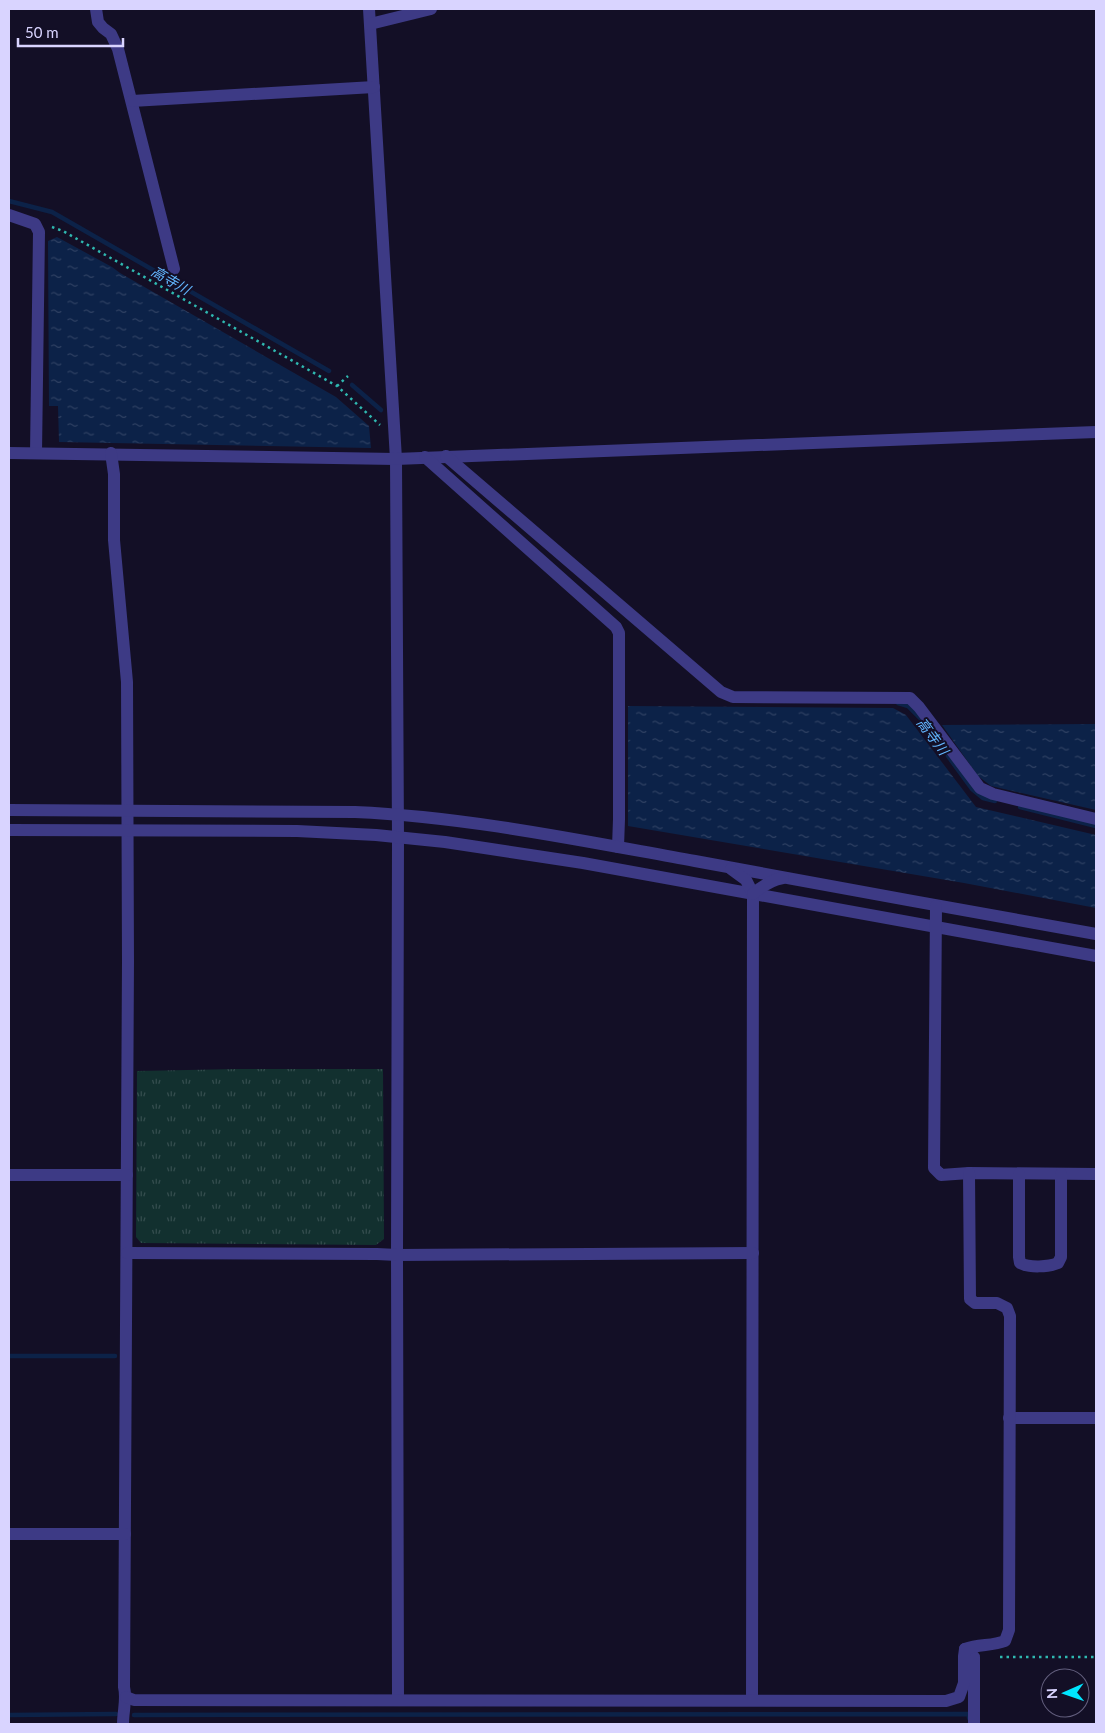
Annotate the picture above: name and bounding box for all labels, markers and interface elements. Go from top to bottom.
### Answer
scale bar [18,15,122,47]
text: 50 m [25,23,59,41]
water label: 高寺川 [149,262,195,299]
water label: 高寺川 [914,714,954,759]
north arrow [1040,1668,1090,1718]
text: N [1043,1688,1060,1699]

